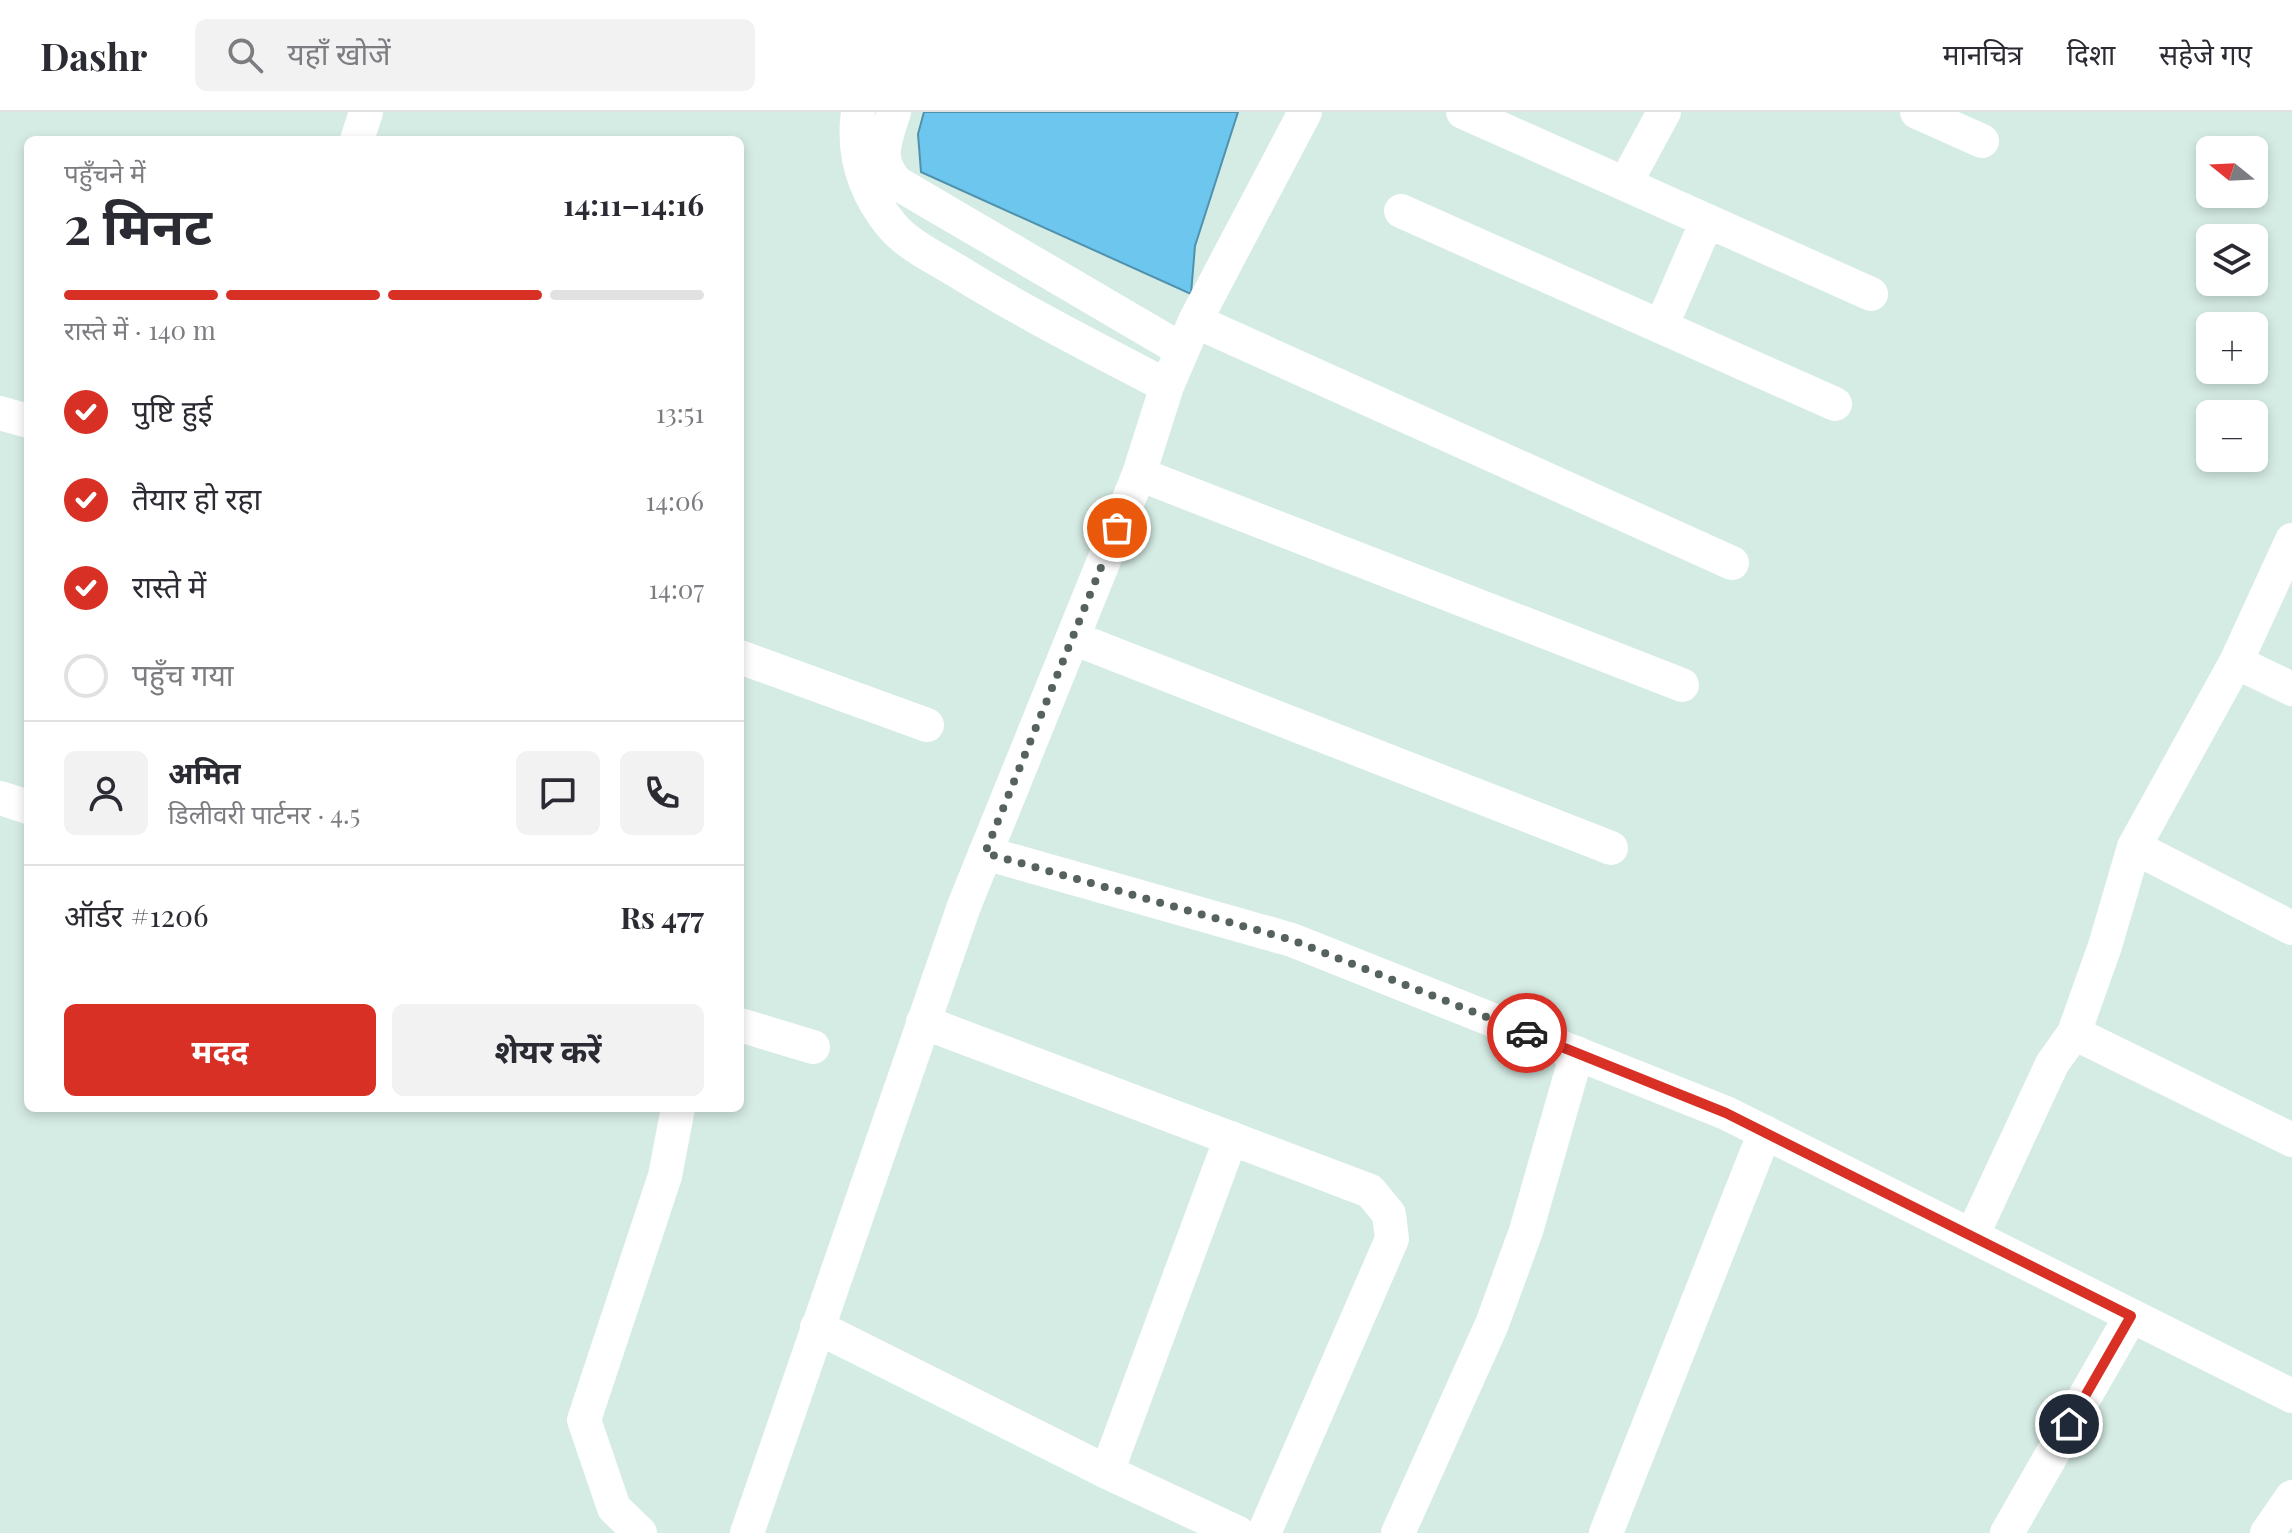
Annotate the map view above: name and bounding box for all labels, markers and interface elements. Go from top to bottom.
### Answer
search box [195,19,755,91]
text: Dashr [40,30,147,81]
icon: search [223,33,267,77]
text: यहाँ खोजें [287,33,390,73]
text: मानचित्र [1943,35,2023,72]
text: दिशा [2067,35,2115,72]
text: सहेजे गए [2159,35,2252,72]
north arrow [2196,136,2268,208]
map controls [2196,136,2268,472]
text: पहुँचने में [64,155,146,190]
text: 14:11–14:16 [563,184,704,224]
text: 2 मिनट [64,189,212,258]
button: layers [2196,224,2268,296]
text: रास्ते में · 140 m [64,312,216,347]
button: + [2196,312,2268,384]
icon: check [64,390,108,434]
text: पुष्टि हुई [132,390,212,430]
text: 13:51 [656,395,704,430]
button: − [2196,400,2268,472]
icon: check [64,478,108,522]
text: तैयार हो रहा [132,478,261,518]
text: 14:06 [646,483,704,518]
pin [1083,494,1151,562]
icon: bag [1095,506,1139,550]
icon: check [64,566,108,610]
text: रास्ते में [132,566,206,606]
text: 14:07 [648,571,704,606]
text: पहुँच गया [132,654,234,694]
button: person [64,751,148,835]
button: chat [516,751,600,835]
button: phone [620,751,704,835]
text: अमित [168,752,241,792]
text: डिलीवरी पार्टनर · 4.5 [168,796,360,831]
text: ऑर्डर #1206 [64,895,209,935]
text: Rs 477 [620,897,704,937]
courier [1487,993,1567,1073]
button: मदद [64,1004,376,1096]
button: शेयर करें [392,1004,704,1096]
icon: car [1505,1011,1549,1055]
pin [2035,1390,2103,1458]
icon: home [2047,1402,2091,1446]

